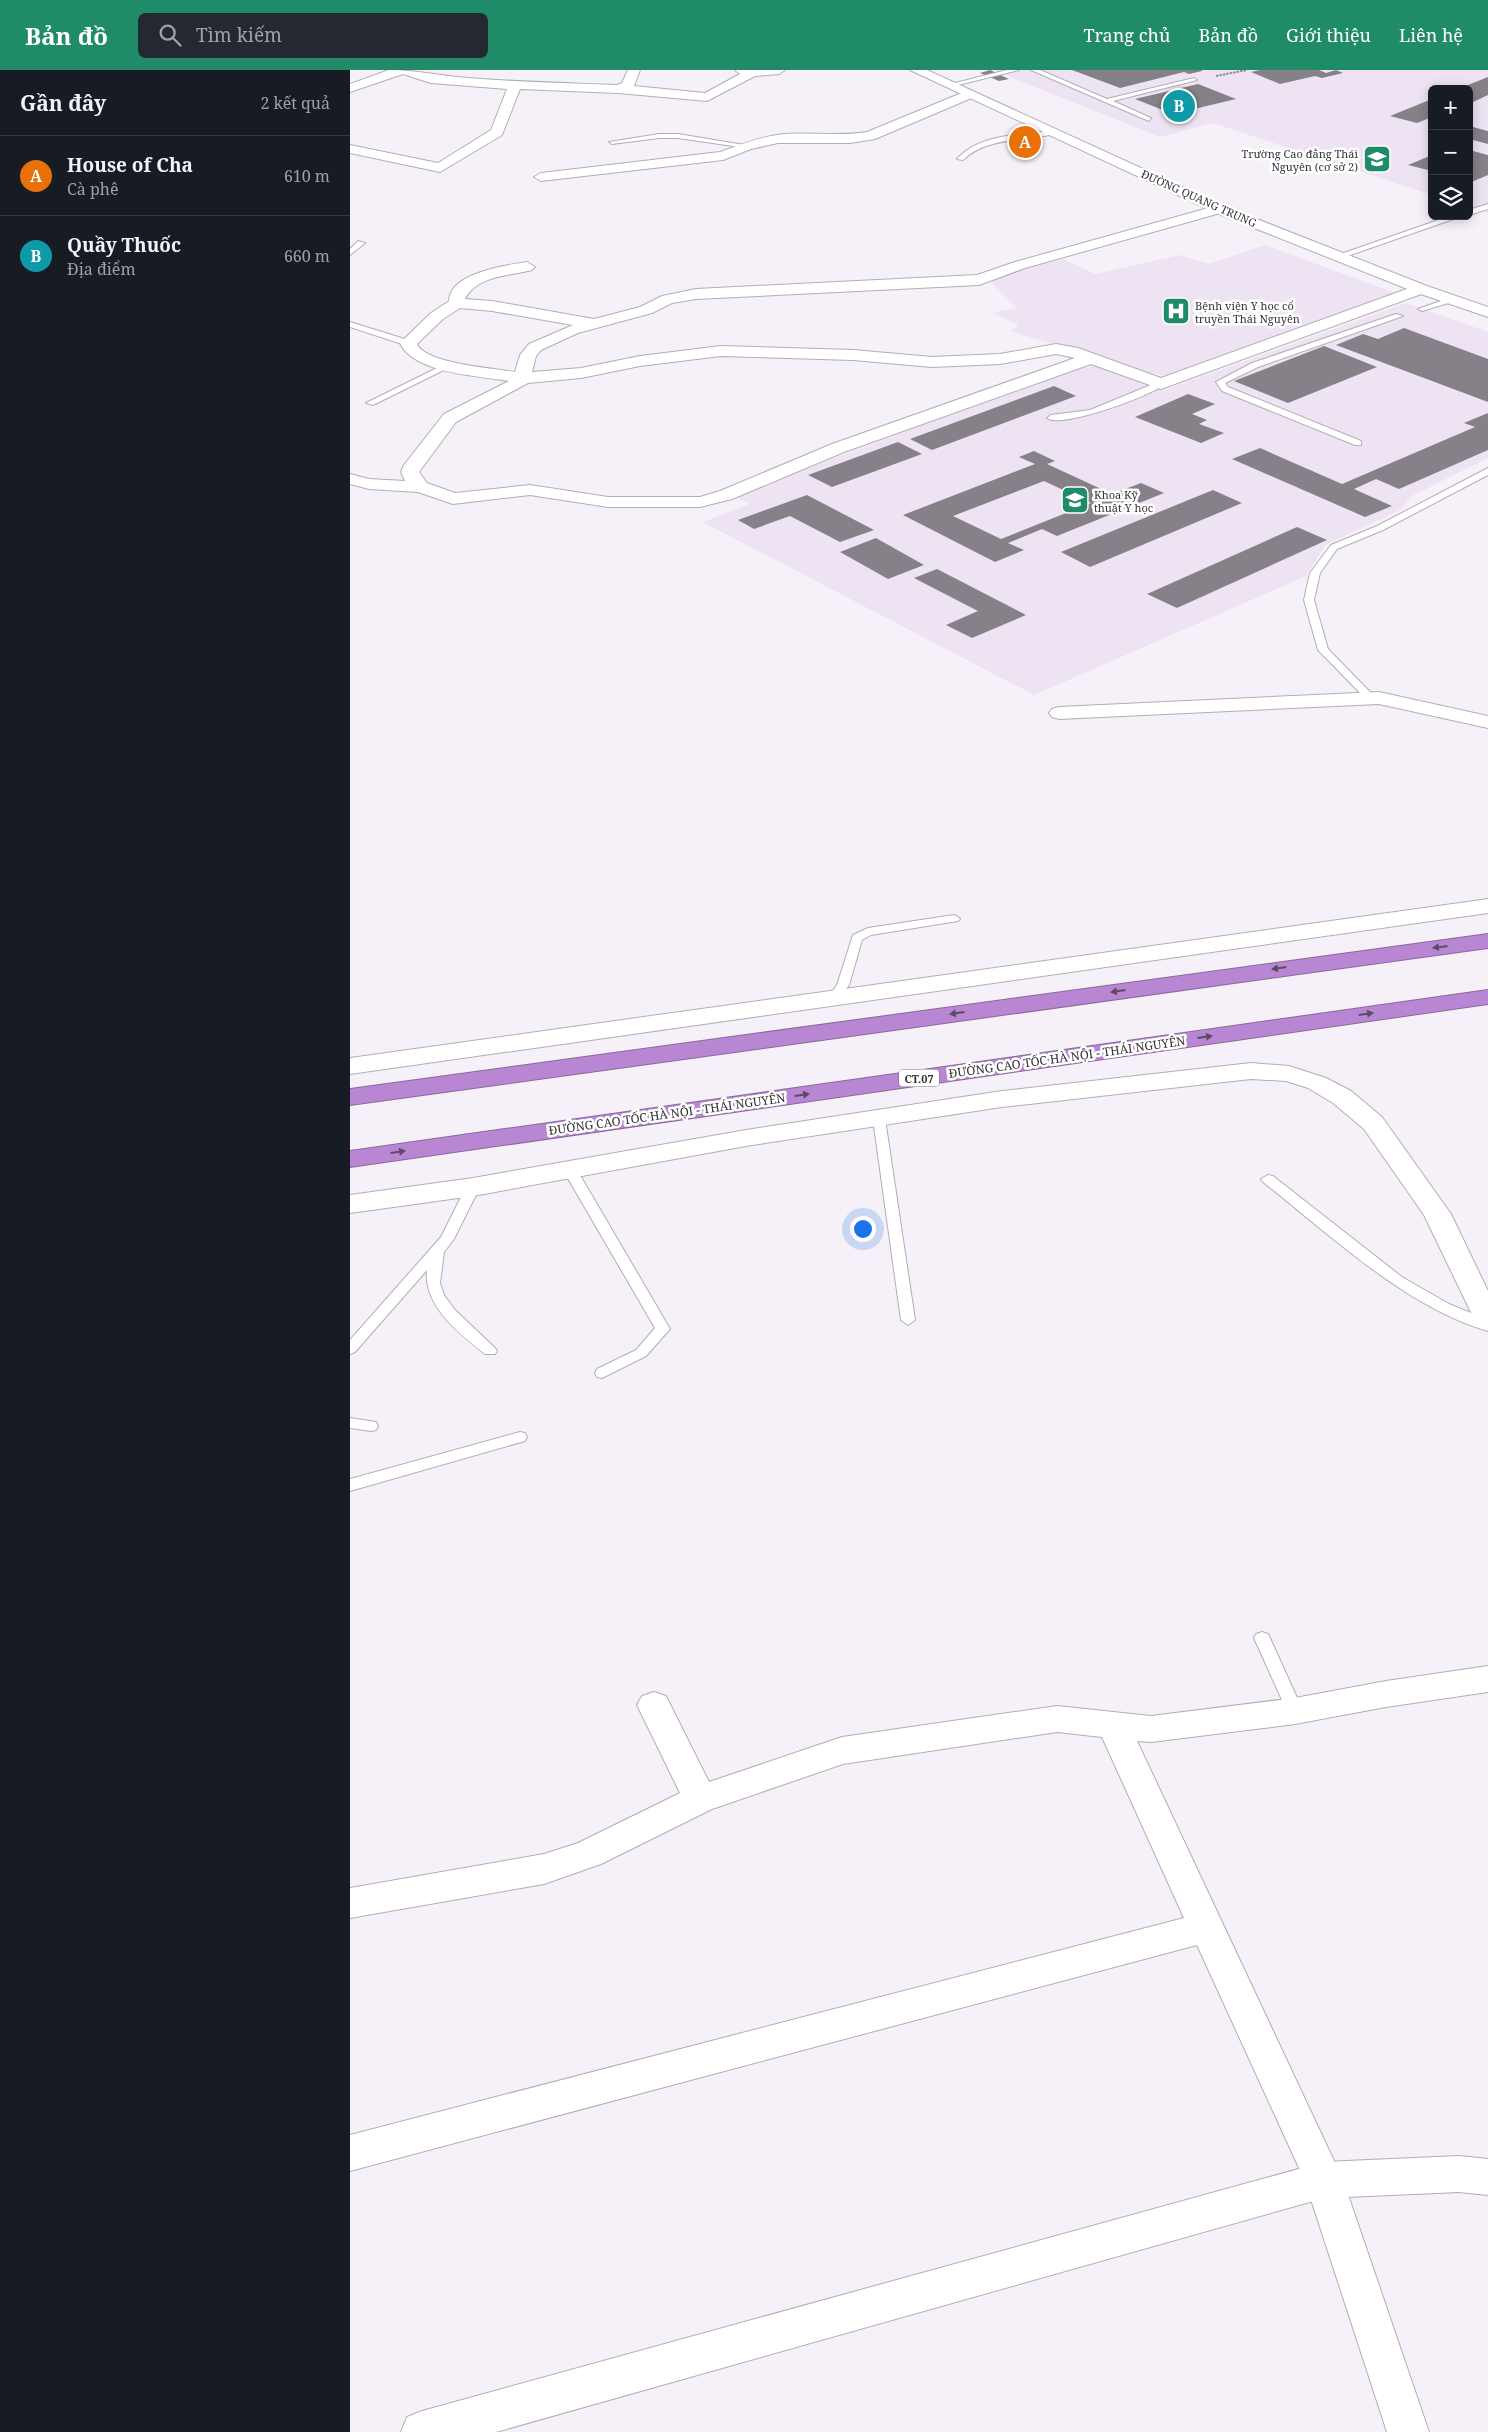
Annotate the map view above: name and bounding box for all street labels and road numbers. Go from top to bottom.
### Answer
street label: ĐƯỜNG QUANG TRUNG [1139,166,1259,230]
street label: ĐƯỜNG CAO TỐC HÀ NỘI - THÁI NGUYÊN [947,1032,1187,1082]
road number: CT.07 [899,1070,939,1086]
street label: ĐƯỜNG CAO TỐC HÀ NỘI - THÁI NGUYÊN [547,1089,787,1139]

